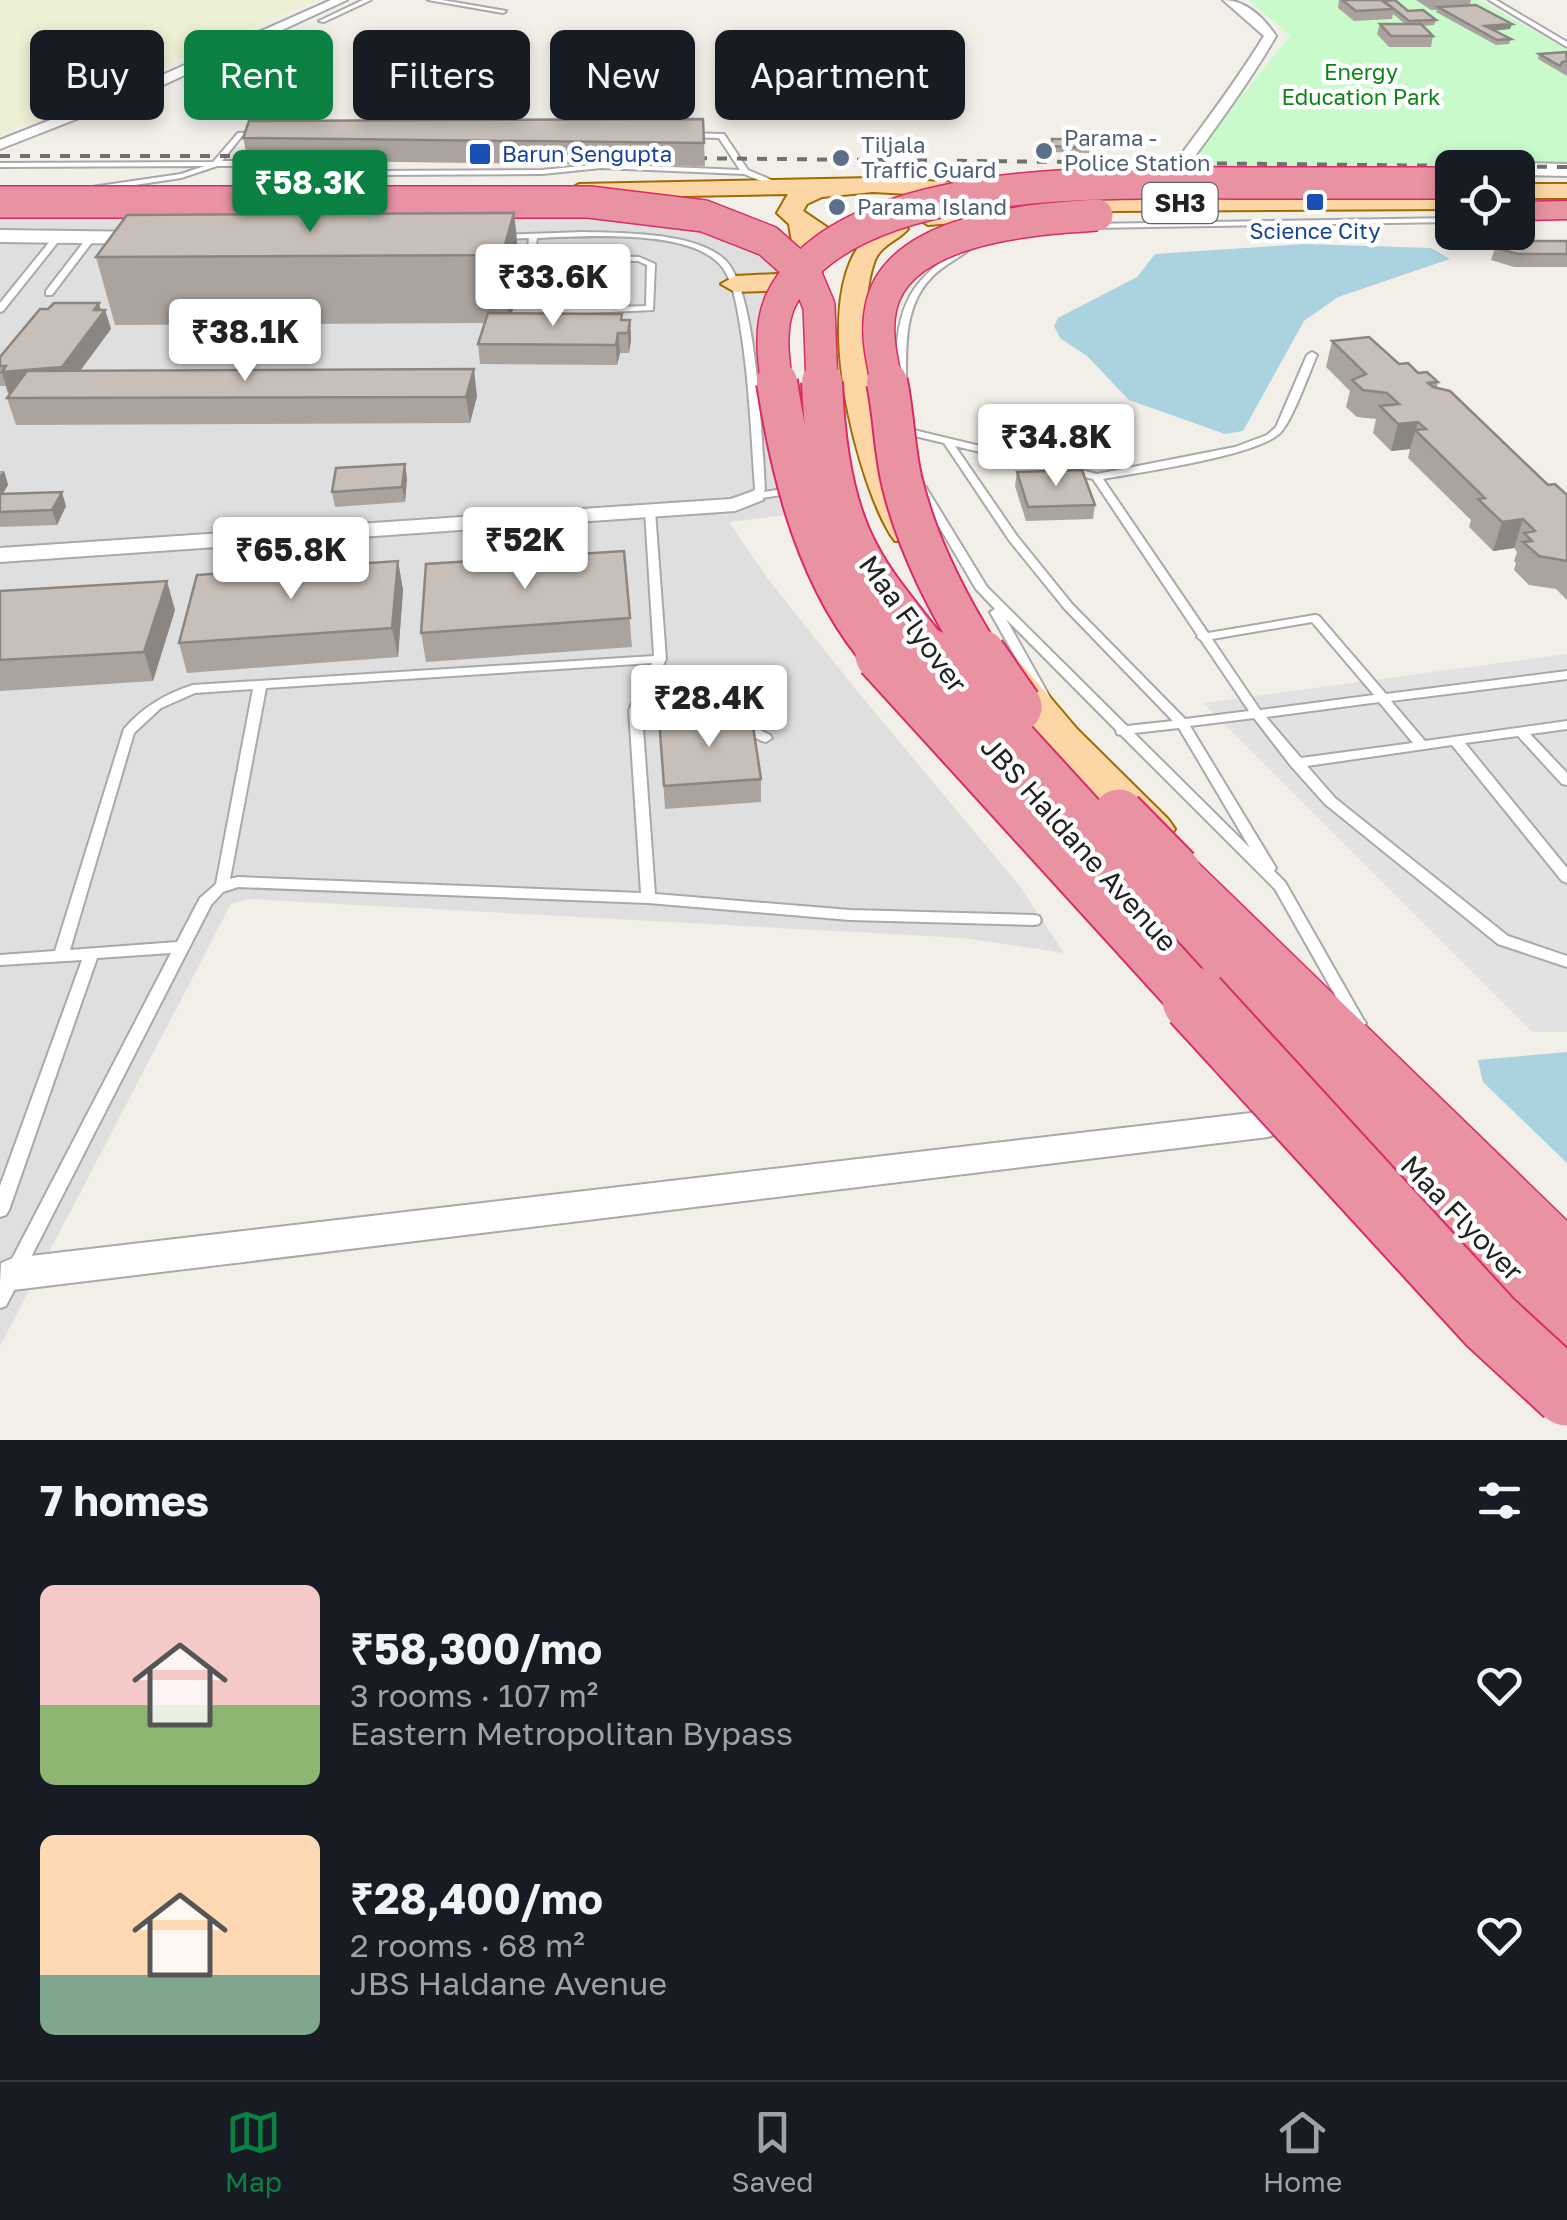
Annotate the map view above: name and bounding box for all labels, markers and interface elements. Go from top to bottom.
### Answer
chip: Buy [30,30,164,120]
chip: Rent [184,30,333,120]
chip: Filters [353,30,530,120]
chip: New [550,30,695,120]
chip: Apartment [715,30,965,120]
park label: Energy Education Park [1282,58,1440,110]
place label: Parama - Police Station [1064,124,1211,176]
place label: Tiljala Traffic Guard [861,131,996,183]
place label: Barun Sengupta [502,140,672,167]
marker: Parama - Police Station [1033,140,1055,162]
marker: Barun Sengupta [467,141,493,167]
marker: Tiljala Traffic Guard [830,147,852,169]
pin: ₹58.3K [229,150,391,235]
map controls [1435,150,1535,250]
button: locate [1435,150,1535,250]
text: ₹58.3K [254,163,366,201]
road number: SH3 [1142,183,1218,223]
marker: Science City [1304,191,1326,213]
place label: Parama Island [857,193,1007,220]
marker: Parama Island [826,196,848,218]
place label: Science City [1250,217,1380,244]
pin: ₹33.6K [472,244,634,329]
text: ₹33.6K [497,257,609,295]
pin: ₹38.1K [164,299,326,384]
text: ₹38.1K [191,312,299,350]
pin: ₹34.8K [975,404,1137,489]
text: ₹34.8K [1000,417,1112,455]
pin: ₹52K [466,507,584,592]
pin: ₹65.8K [210,517,372,602]
text: ₹52K [485,520,565,558]
text: ₹65.8K [235,530,347,568]
street label: Maa Flyover [853,549,974,699]
pin: ₹28.4K [628,665,790,750]
text: ₹28.4K [653,678,765,716]
street label: JBS Haldane Avenue [974,730,1184,958]
street label: Maa Flyover [1394,1148,1530,1287]
icon: filters [1472,1473,1527,1528]
text: 7 homes [40,1475,209,1525]
text: ₹58,300/mo [350,1623,602,1673]
icon: home [120,1625,240,1745]
icon: heart [1472,1658,1527,1713]
text: 3 rooms · 107 m² [350,1676,598,1714]
text: Eastern Metropolitan Bypass [350,1714,793,1752]
text: ₹28,400/mo [350,1873,603,1923]
icon: home [120,1875,240,1995]
icon: heart [1472,1908,1527,1963]
text: 2 rooms · 68 m² [350,1926,585,1964]
text: JBS Haldane Avenue [350,1964,667,2002]
tab: Map [225,2105,282,2198]
tab: Saved [732,2105,813,2198]
tab: Home [1263,2105,1342,2198]

